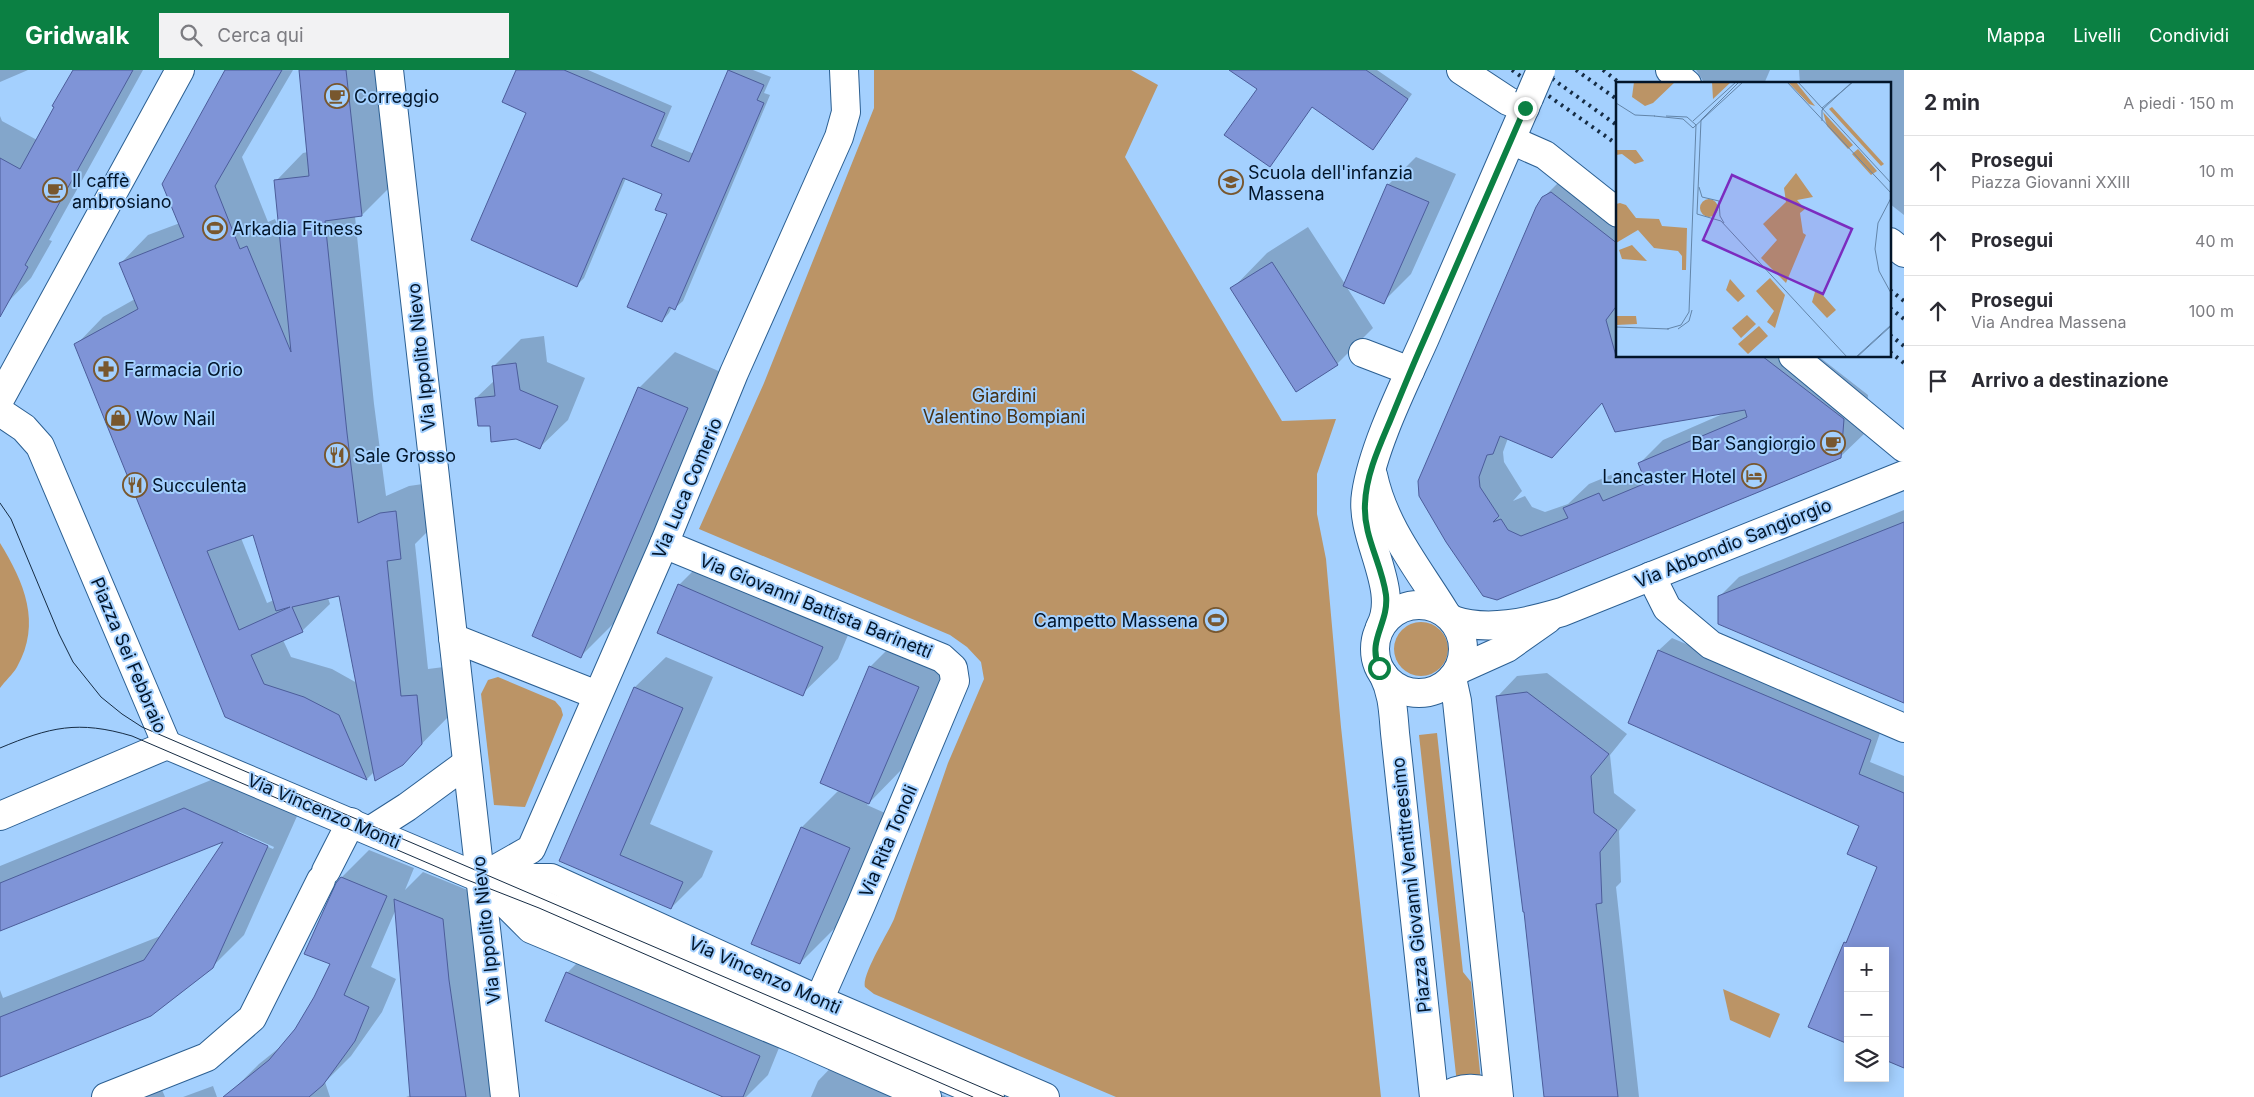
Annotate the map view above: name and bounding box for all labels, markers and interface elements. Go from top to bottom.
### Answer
search box [159,13,509,58]
text: Gridwalk [25,21,129,50]
icon: search [177,21,205,49]
text: Cerca qui [217,24,304,47]
text: Mappa [1987,25,2045,46]
text: Livelli [2073,25,2121,46]
text: Condividi [2149,25,2229,46]
inset map [1616,82,1892,358]
cafe icon: Correggio [324,83,350,109]
place label: Correggio [354,86,439,107]
text: 2 min [1924,90,1980,115]
text: A piedi · 150 m [2123,93,2234,113]
route end [1514,97,1537,120]
text: Prosegui [1971,149,2053,172]
icon: ahead [1924,157,1952,185]
text: 10 m [2199,161,2234,181]
place label: Scuola dell'infanzia Massena [1248,162,1413,204]
school or university icon: Scuola dell'infanzia Massena [1218,169,1244,195]
place label: Il caffè ambrosiano [72,170,172,212]
text: Piazza Giovanni XXIII [1971,172,2130,192]
cafe icon: Il caffè ambrosiano [42,177,68,203]
sports icon: Arkadia Fitness [202,215,228,241]
place label: Arkadia Fitness [232,218,363,239]
icon: ahead [1924,227,1952,255]
text: Prosegui [1971,229,2053,252]
text: 40 m [2195,231,2234,251]
street label: Via Ippolito Nievo [403,282,439,432]
text: Prosegui [1971,289,2053,312]
icon: ahead [1924,297,1952,325]
text: 100 m [2189,301,2234,321]
text: Via Andrea Massena [1971,312,2127,332]
pharmacy icon: Farmacia Orio [93,356,119,382]
place label: Farmacia Orio [124,359,243,380]
icon: arrive [1924,367,1952,395]
text: Arrivo a destinazione [1971,369,2169,392]
park label: Giardini Valentino Bompiani [923,385,1085,427]
shop icon: Wow Nail [105,405,131,431]
place label: Wow Nail [136,408,215,429]
street label: Via Luca Comerio [648,414,726,562]
cafe icon: Bar Sangiorgio [1820,430,1846,456]
place label: Bar Sangiorgio [1691,433,1816,454]
restaurant icon: Sale Grosso [324,442,350,468]
place label: Sale Grosso [354,445,456,466]
hotel icon: Lancaster Hotel [1741,463,1767,489]
place label: Lancaster Hotel [1602,466,1736,487]
restaurant icon: Succulenta [122,472,148,498]
place label: Succulenta [152,475,247,496]
street label: Via Abbondio Sangiorgio [1632,494,1834,592]
street label: Via Giovanni Battista Barinetti [696,550,936,662]
street label: Piazza Sei Febbraio [87,574,171,736]
sports icon: Campetto Massena [1203,607,1229,633]
place label: Campetto Massena [1034,610,1198,631]
route start [1368,657,1391,680]
street label: Piazza Giovanni Ventitreesimo [1387,756,1435,1014]
street label: Via Vincenzo Monti [244,769,404,853]
street label: Via Rita Tonoli [855,782,921,900]
street label: Via Ippolito Nievo [468,855,504,1005]
street label: Via Vincenzo Monti [686,932,844,1018]
map controls [1844,947,1889,1082]
button: + [1844,947,1889,992]
button: − [1844,992,1889,1037]
button: layers [1844,1037,1889,1082]

